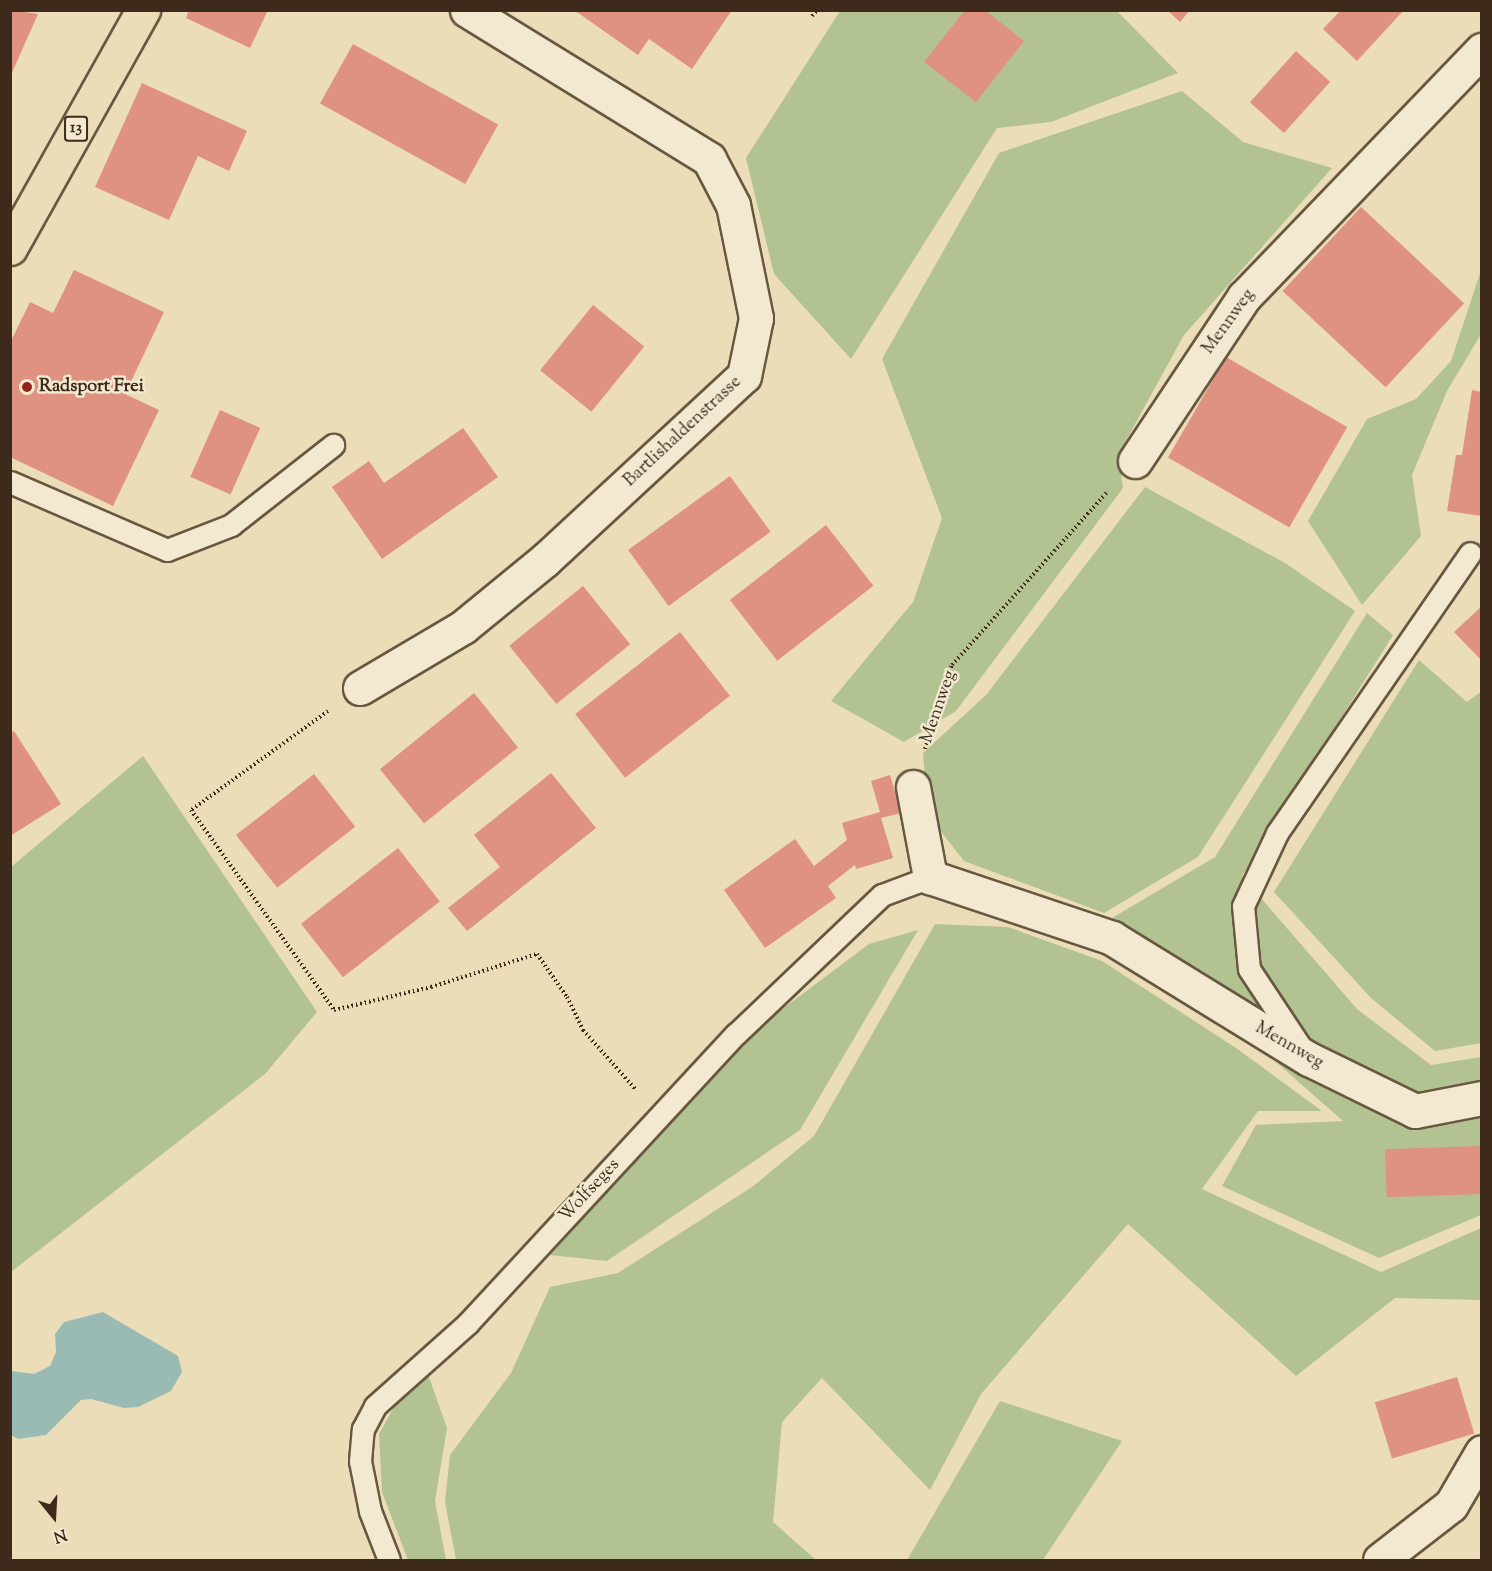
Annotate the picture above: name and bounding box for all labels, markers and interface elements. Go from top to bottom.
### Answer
road number: 13 [64,116,88,142]
street label: Mennweg [1198,285,1260,359]
street label: Bartlishaldenstrasse [620,372,746,492]
place label: Radsport Frei [39,376,144,398]
marker: Radsport Frei [20,380,34,394]
street label: Mennweg [916,668,962,746]
street label: Mennweg [1251,1018,1327,1074]
street label: Wolfseges [555,1155,625,1227]
north arrow [24,1487,84,1547]
text: N [50,1522,69,1548]

